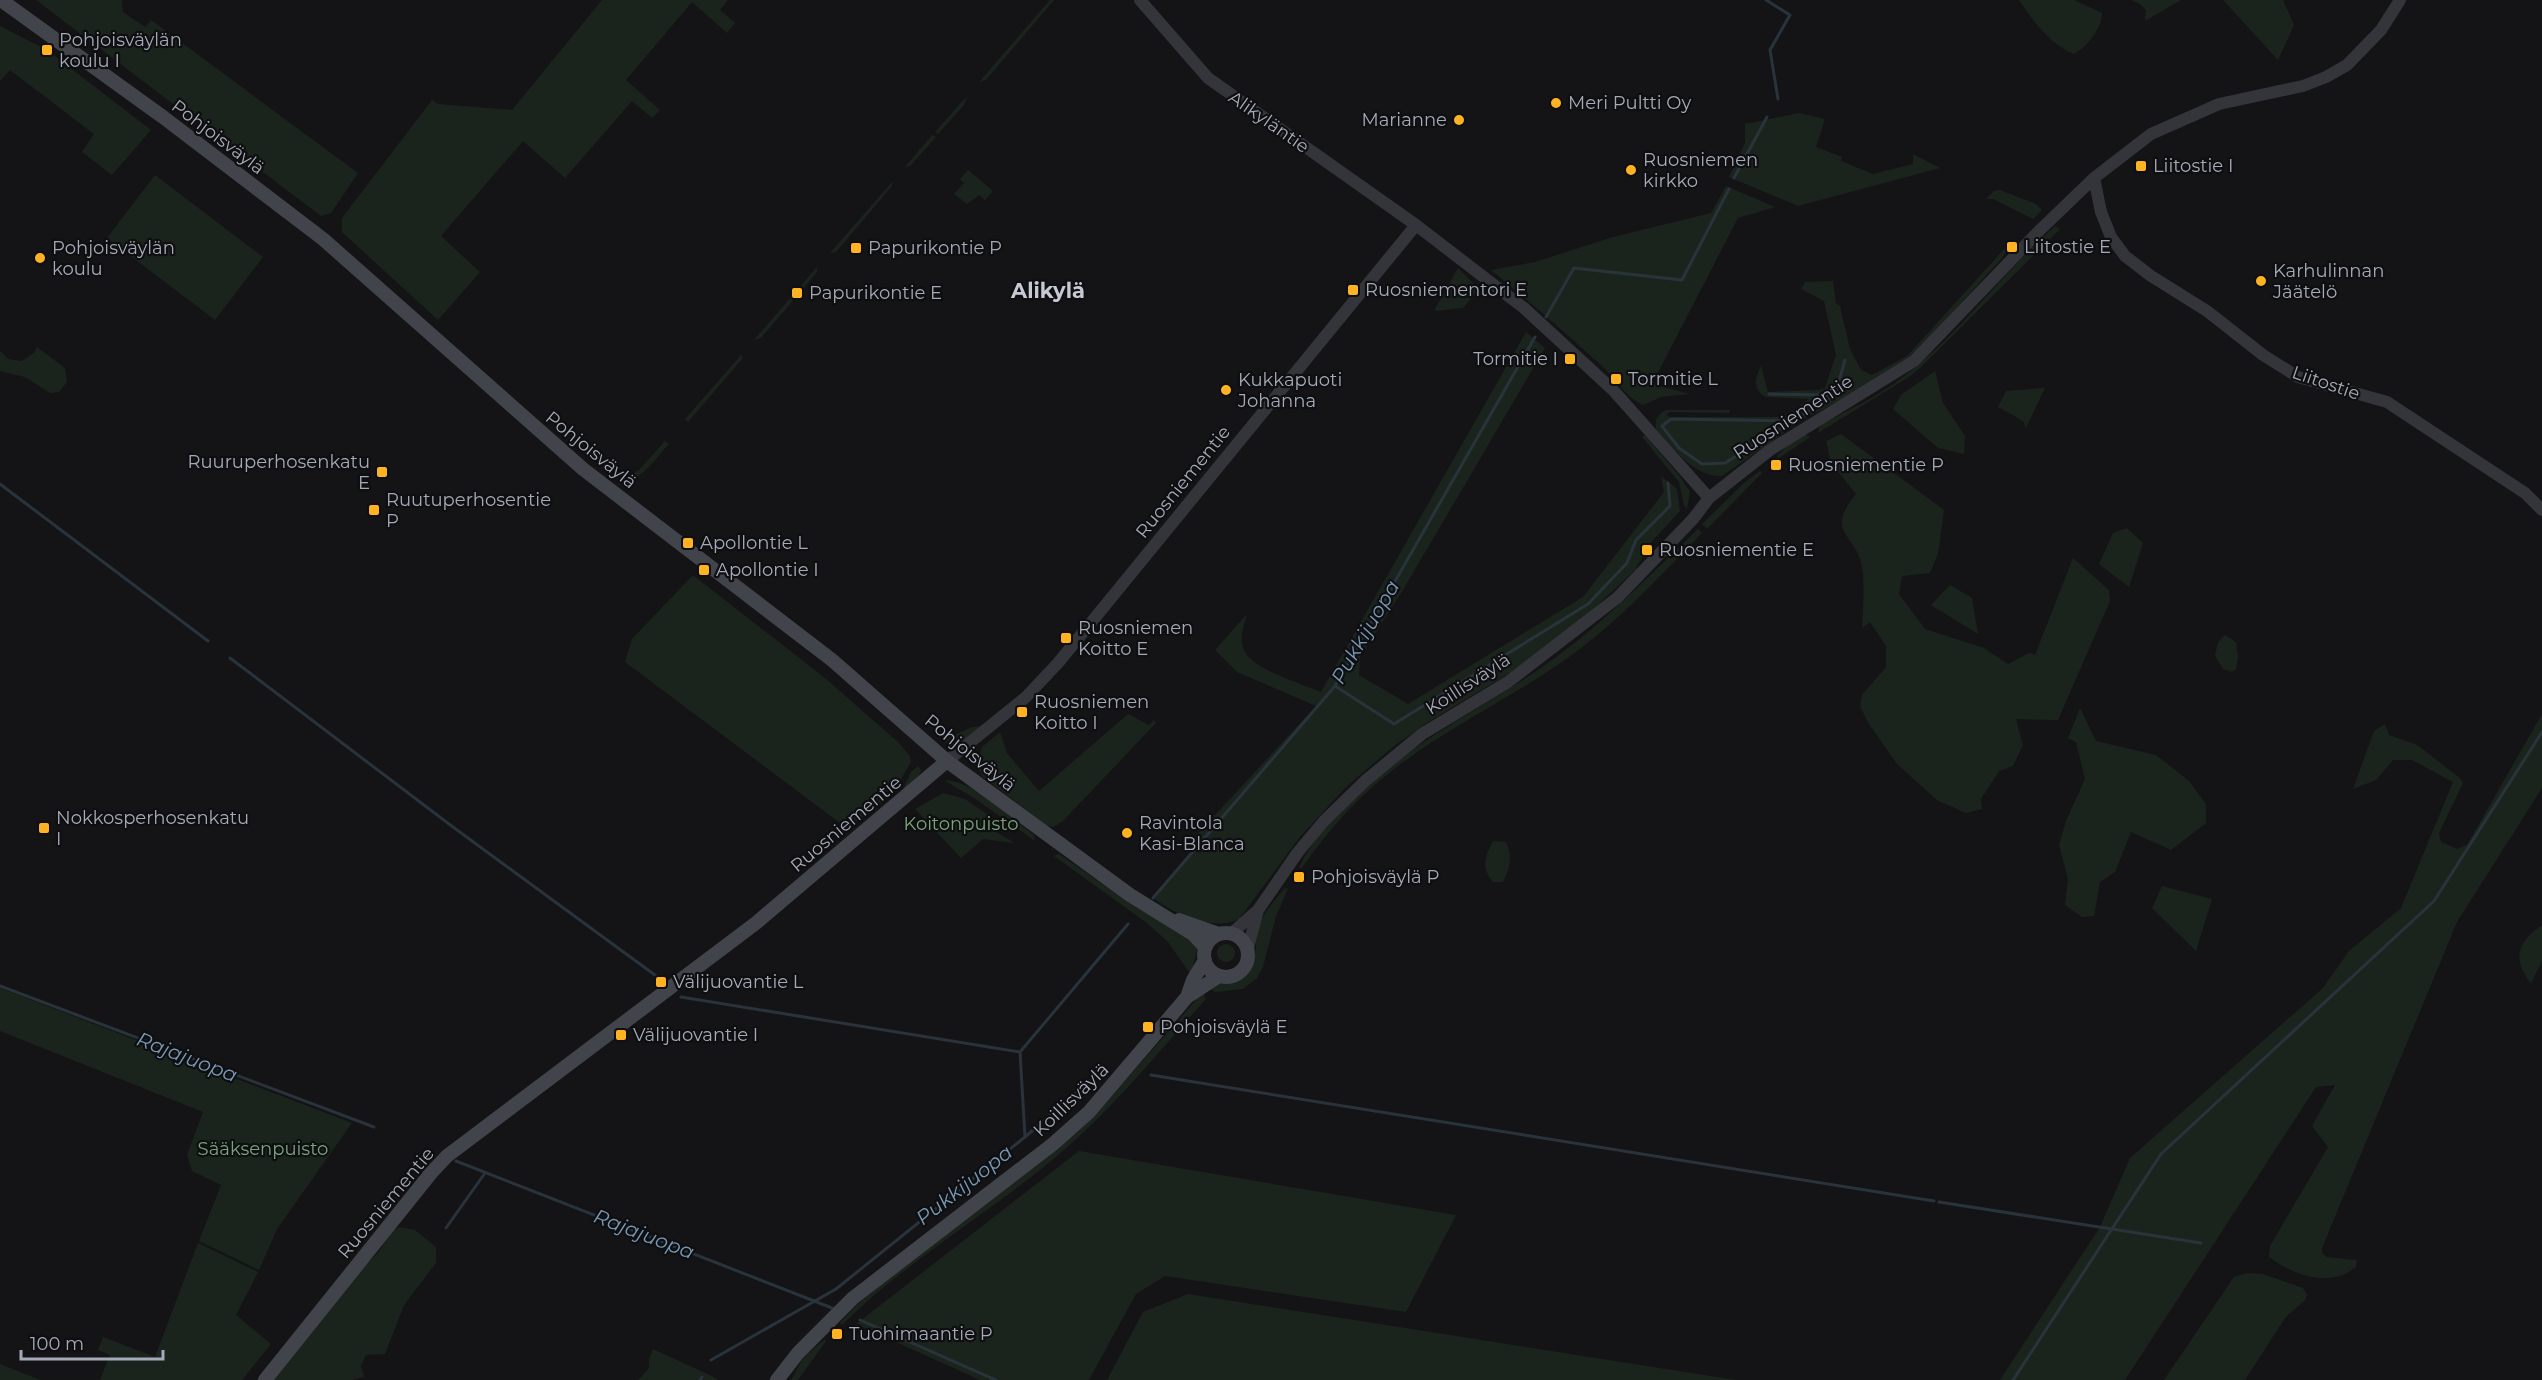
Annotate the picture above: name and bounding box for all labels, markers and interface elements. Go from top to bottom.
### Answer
place label: Pohjoisväylän koulu I [59,29,182,72]
marker: Pohjoisväylän koulu I [40,43,54,57]
street label: Alikyläntie [1224,86,1314,158]
place label: Meri Pultti Oy [1568,92,1691,114]
street label: Pohjoisväylä [167,95,269,179]
marker: Meri Pultti Oy [1549,96,1563,110]
place label: Marianne [1361,109,1447,131]
marker: Marianne [1452,113,1466,127]
place label: Ruosniemen kirkko [1643,149,1758,192]
place label: Liitostie I [2153,155,2233,177]
marker: Liitostie I [2134,159,2148,173]
marker: Ruosniemen kirkko [1624,163,1638,177]
place label: Liitostie E [2024,236,2111,258]
place label: Pohjoisväylän koulu [52,237,175,280]
place label: Papurikontie P [868,237,1002,259]
marker: Liitostie E [2005,240,2019,254]
marker: Papurikontie P [849,241,863,255]
marker: Pohjoisväylän koulu [33,251,47,265]
place label: Karhulinnan Jäätelö [2272,260,2384,303]
marker: Karhulinnan Jäätelö [2254,274,2268,288]
district label: Alikylä [1010,278,1085,303]
place label: Ruosniementori E [1365,279,1527,301]
place label: Papurikontie E [809,282,942,304]
marker: Ruosniementori E [1346,283,1360,297]
marker: Papurikontie E [790,286,804,300]
place label: Tormitie I [1473,348,1558,370]
marker: Tormitie I [1563,352,1577,366]
street label: Liitostie [2289,361,2363,405]
place label: Tormitie L [1628,368,1718,390]
place label: Kukkapuoti Johanna [1237,369,1342,412]
street label: Ruosniementie [1729,370,1857,464]
marker: Tormitie L [1609,372,1623,386]
marker: Kukkapuoti Johanna [1219,383,1233,397]
street label: Pohjoisväylä [541,407,641,493]
street label: Ruosniementie [1131,421,1235,543]
place label: Ruuruperhosenkatu E [187,451,370,494]
place label: Ruosniementie P [1788,454,1944,476]
marker: Ruosniementie P [1769,458,1783,472]
marker: Ruuruperhosenkatu E [375,465,389,479]
place label: Ruutuperhosentie P [386,489,551,532]
marker: Ruutuperhosentie P [367,503,381,517]
place label: Apollontie L [700,532,808,554]
marker: Apollontie L [681,536,695,550]
place label: Ruosniementie E [1659,539,1814,561]
marker: Ruosniementie E [1640,543,1654,557]
place label: Apollontie I [716,559,819,581]
marker: Apollontie I [697,563,711,577]
water label: Pukkijuopa [1326,576,1404,688]
place label: Ruosniemen Koitto E [1078,617,1193,660]
marker: Ruosniemen Koitto E [1059,631,1073,645]
street label: Koillisväylä [1422,648,1514,720]
place label: Ruosniemen Koitto I [1034,691,1149,734]
marker: Ruosniemen Koitto I [1015,705,1029,719]
street label: Pohjoisväylä [920,710,1020,796]
street label: Ruosniementie [786,771,906,877]
place label: Nokkosperhosenkatu I [56,807,249,850]
place label: Ravintola Kasi-Blanca [1139,812,1245,855]
park label: Koitonpuisto [904,813,1018,835]
marker: Nokkosperhosenkatu I [37,821,51,835]
marker: Ravintola Kasi-Blanca [1120,826,1134,840]
place label: Pohjoisväylä P [1311,866,1439,888]
marker: Pohjoisväylä P [1292,870,1306,884]
place label: Välijuovantie L [673,971,804,993]
marker: Välijuovantie L [654,975,668,989]
place label: Pohjoisväylä E [1160,1016,1287,1038]
marker: Pohjoisväylä E [1141,1020,1155,1034]
place label: Välijuovantie I [633,1024,758,1046]
water label: Rajajuopa [133,1027,241,1087]
marker: Välijuovantie I [614,1028,628,1042]
street label: Koillisväylä [1029,1059,1113,1141]
park label: Sääksenpuisto [198,1138,328,1160]
water label: Pukkijuopa [911,1140,1017,1230]
street label: Ruosniementie [333,1143,439,1263]
water label: Rajajuopa [590,1204,698,1264]
scale bar [21,1323,164,1361]
place label: Tuohimaantie P [849,1323,993,1345]
marker: Tuohimaantie P [830,1327,844,1341]
text: 100 m [30,1333,84,1355]

